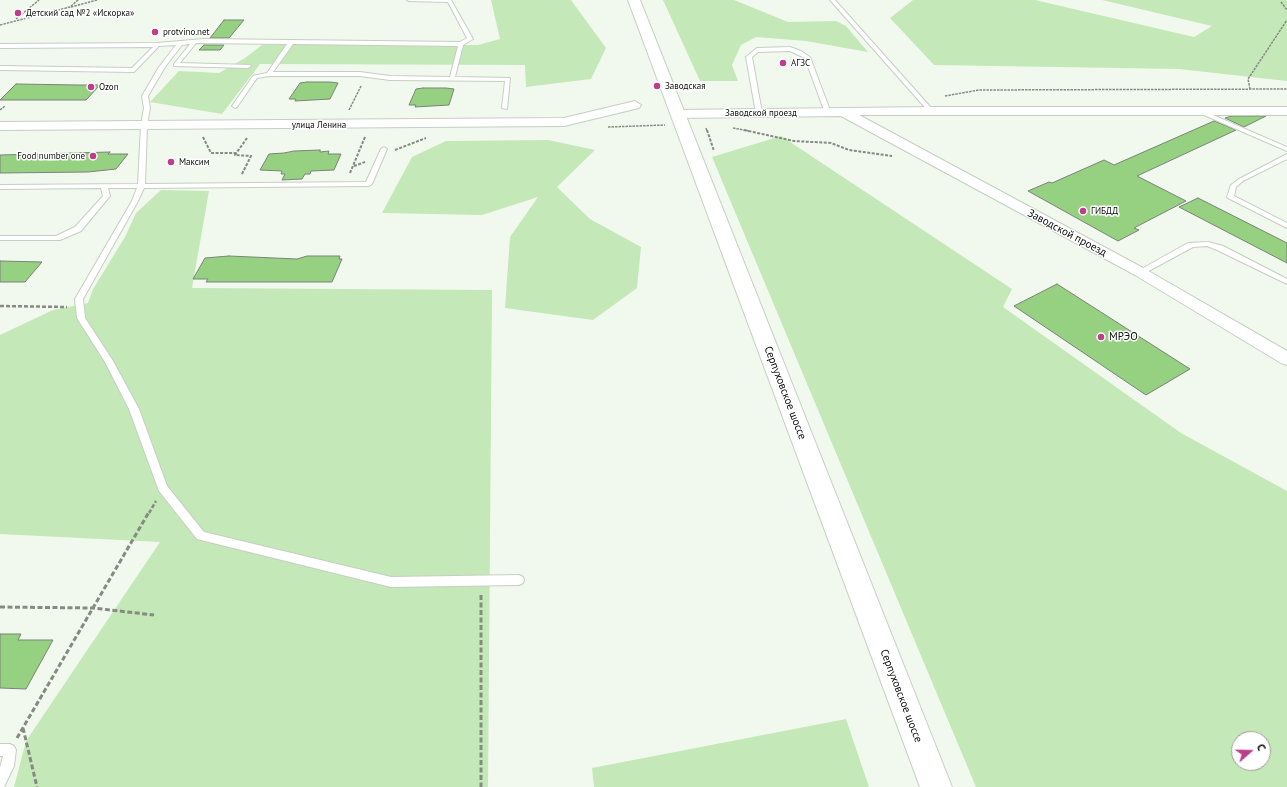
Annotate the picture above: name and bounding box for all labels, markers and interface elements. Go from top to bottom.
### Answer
marker: Детcкий сад №2 «Искорка» [13,8,23,18]
place label: Детcкий сад №2 «Искорка» [26,8,134,18]
marker: protvino.net [150,27,160,37]
place label: protvino.net [163,27,210,37]
marker: АГЗС [778,58,788,68]
place label: АГЗС [791,58,810,68]
marker: Заводская [652,81,662,91]
place label: Заводская [665,81,706,91]
marker: Ozon [86,82,96,92]
place label: Ozon [99,82,119,92]
street label: Заводской проезд [725,108,797,118]
street label: улица Ленина [292,120,346,130]
place label: Food number one [17,151,85,161]
marker: Food number one [88,151,98,161]
marker: Максим [166,157,176,167]
place label: Максим [179,157,210,167]
marker: ГИБДД [1078,206,1088,216]
place label: ГИБДД [1091,206,1118,216]
street label: Заводской проезд [1025,207,1109,259]
place label: МРЭО [1109,330,1138,344]
marker: МРЭО [1096,332,1106,342]
street label: Серпуховское шоссе [761,345,809,441]
street label: Серпуховское шоссе [877,648,925,744]
north arrow [1231,731,1271,771]
text: С [1254,742,1269,753]

